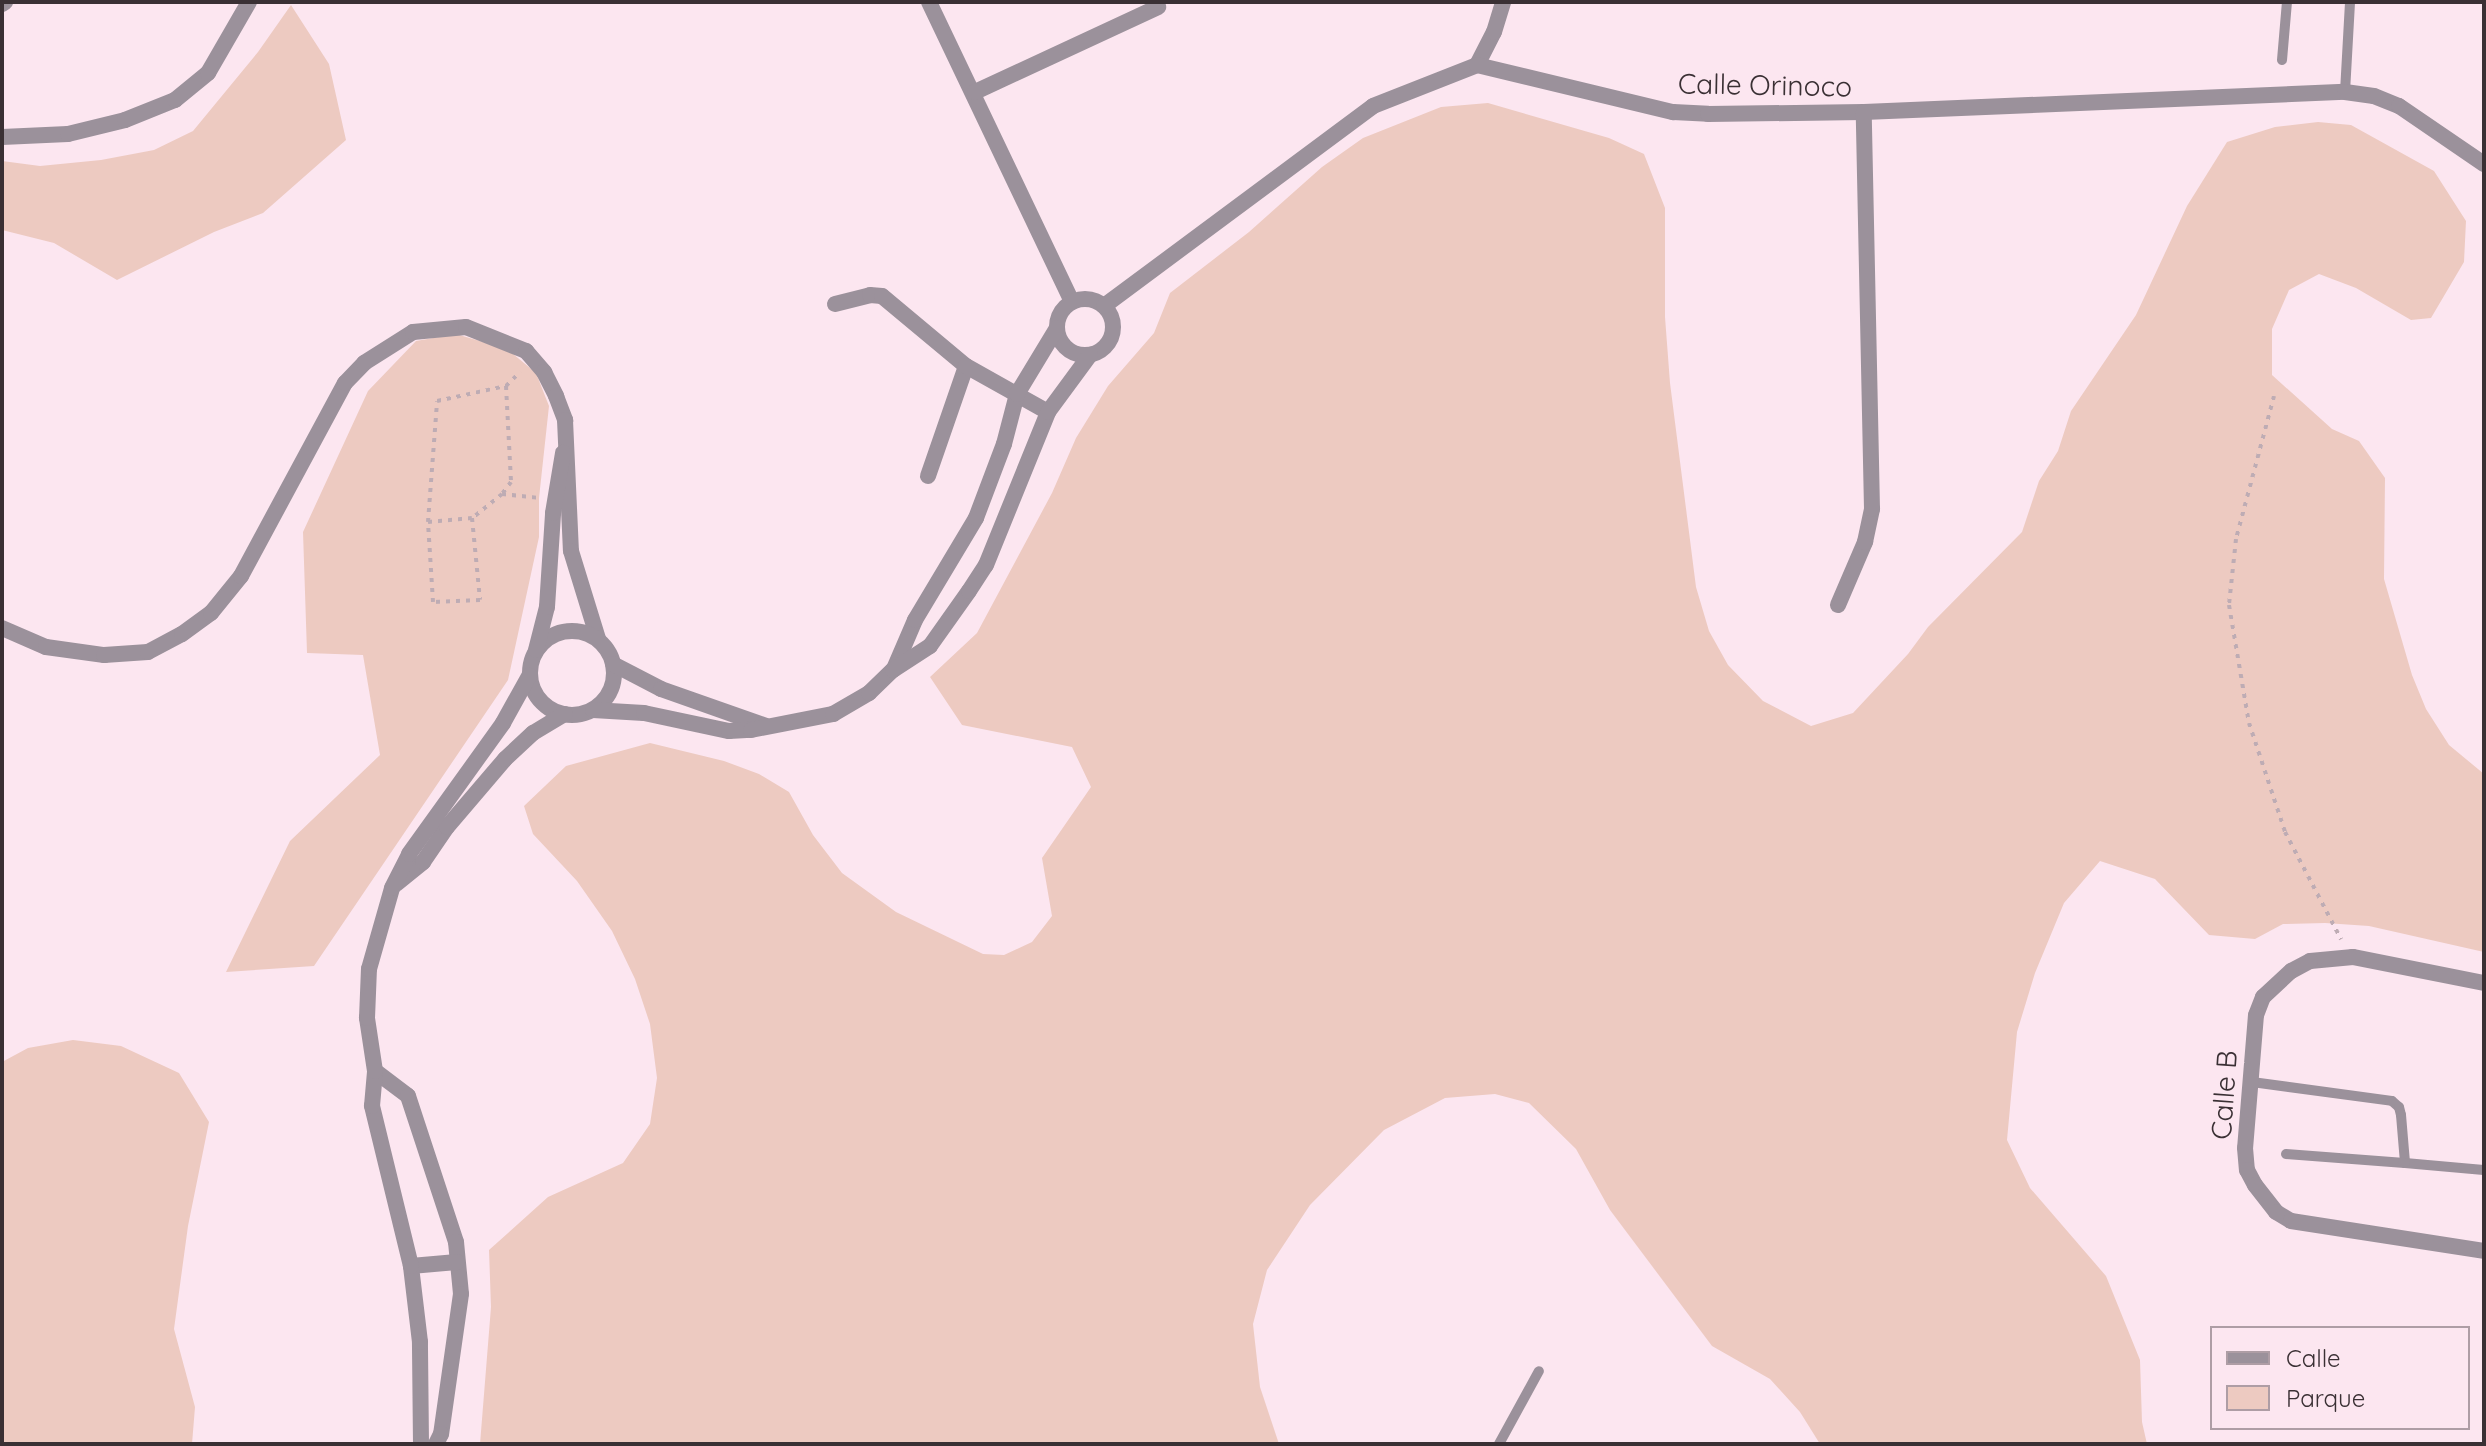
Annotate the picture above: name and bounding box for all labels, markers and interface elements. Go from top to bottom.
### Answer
street label: Calle Orinoco [1678,67,1852,103]
street label: Calle B [2204,1049,2244,1141]
legend [2210,1326,2470,1430]
text: Calle [2286,1343,2341,1373]
text: Parque [2286,1383,2365,1413]

